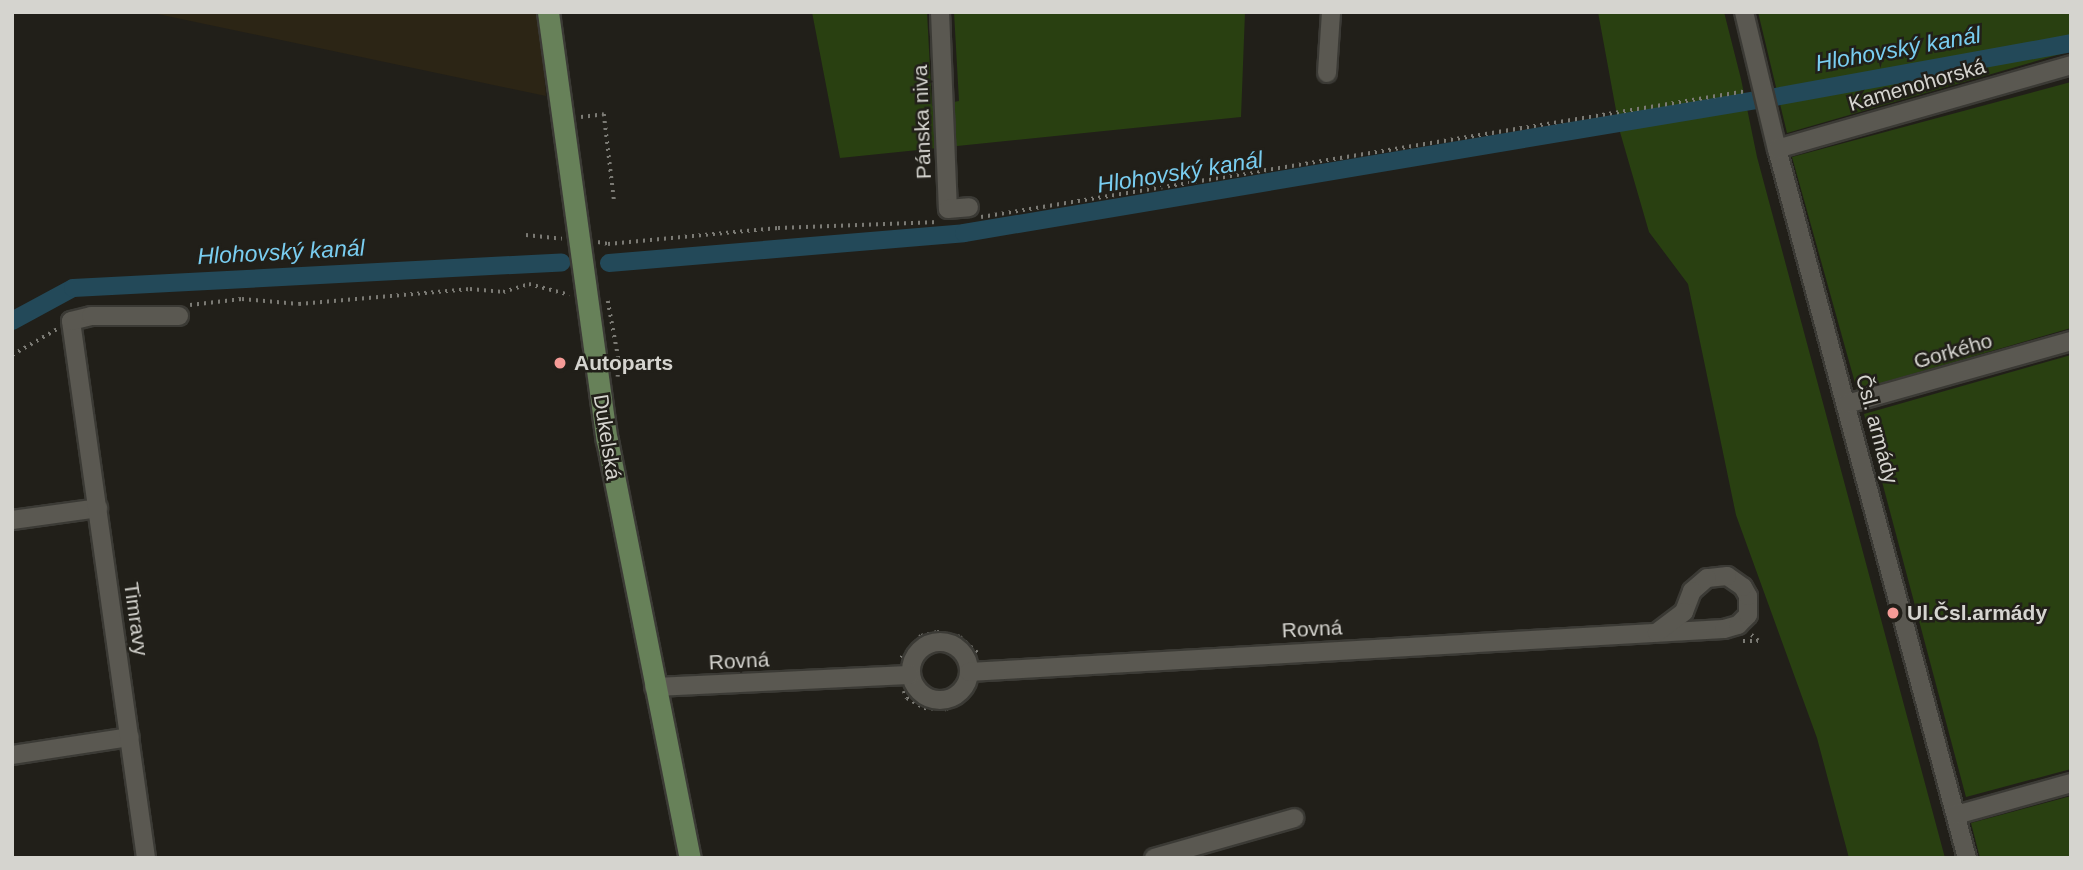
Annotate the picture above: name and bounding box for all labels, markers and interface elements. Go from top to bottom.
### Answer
water label: Hlohovský kanál [1813,21,1983,77]
street label: Kamenohorská [1846,53,1988,117]
street label: Pánska niva [907,64,937,180]
water label: Hlohovský kanál [1095,145,1265,199]
water label: Hlohovský kanál [197,234,365,270]
street label: Gorkého [1911,328,1995,374]
place label: Autoparts [574,350,673,376]
marker: Autoparts [552,355,568,371]
street label: Čsl. armády [1850,372,1904,486]
street label: Dukelská [588,392,626,482]
street label: Timravy [118,581,154,657]
place label: Ul.Čsl.armády [1907,600,2047,626]
marker: Ul.Čsl.armády [1885,605,1901,621]
street label: Rovná [1281,615,1343,643]
street label: Rovná [708,647,770,675]

